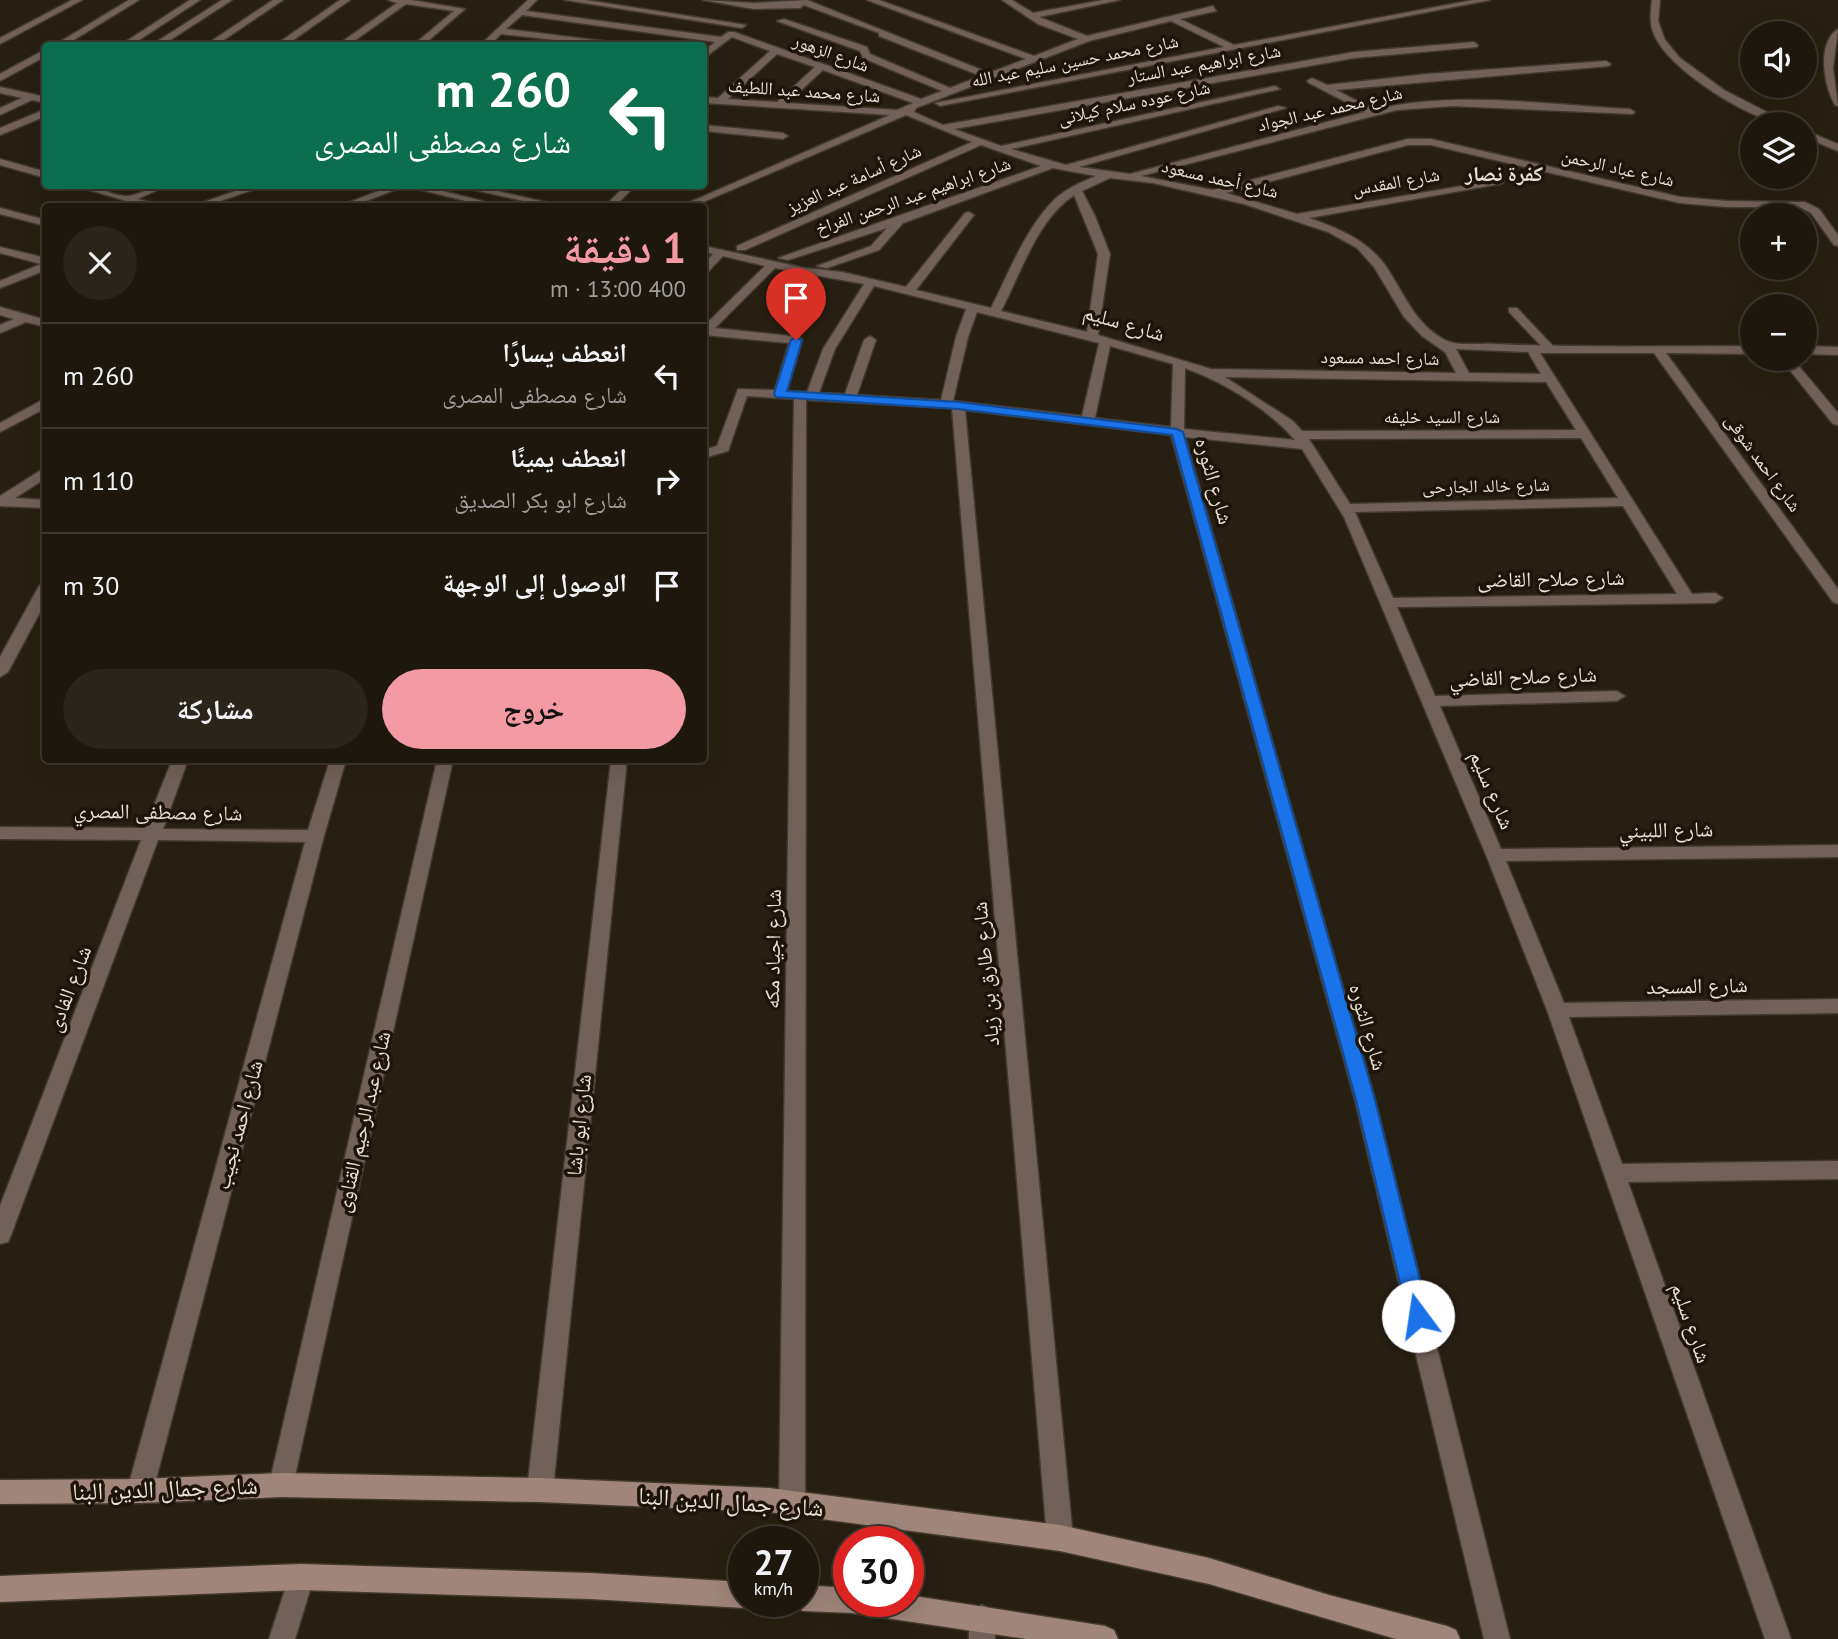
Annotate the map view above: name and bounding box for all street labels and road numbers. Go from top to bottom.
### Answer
street label: شارع الزهور [789,28,872,77]
street label: شارع محمد حسين سليم عبد الله [969,29,1181,93]
street label: شارع ابراهيم عبد الستار [1124,39,1283,89]
street label: شارع محمد عبد اللطيف [727,74,881,107]
street label: شارع عوده سلام كيلانى [1056,75,1212,131]
street label: شارع محمد عبد الجواد [1255,81,1405,136]
street label: شارع أسامة عبد العزيز [782,139,925,219]
street label: شارع عباد الرحمن [1560,143,1677,192]
street label: شارع ابراهيم عبد الرحمن الفراخ [812,151,1014,241]
street label: شارع أحمد مسعود [1160,154,1281,203]
street label: شارع المقدس [1350,163,1441,200]
street label: شارع سليم [1080,298,1168,348]
street label: شارع احمد مسعود [1320,345,1440,370]
street label: شارع السيد خليفه [1384,405,1500,428]
street label: شارع احمد شوقى [1720,409,1807,516]
street label: شارع الثوره [1189,434,1240,527]
street label: شارع خالد الجارحى [1422,473,1550,498]
street label: شارع صلاح القاضى [1477,564,1625,593]
street label: شارع صلاح القاضي [1449,660,1597,696]
street label: شارع سليم [1463,746,1521,834]
street label: شارع مصطفى المصري [73,797,243,830]
street label: شارع اللبيني [1619,815,1713,847]
street label: شارع اجياد مكه [758,889,787,1009]
street label: شارع طارق بن زياد [966,901,1005,1047]
street label: شارع الفادى [40,942,97,1036]
street label: شارع المسجد [1646,971,1748,1000]
street label: شارع الثوره [1343,980,1394,1073]
street label: شارع عبد الرحيم القناوى [329,1029,397,1215]
street label: شارع احمد نجيب [208,1057,269,1192]
street label: شارع ابو باشا [560,1073,597,1177]
street label: شارع سليم [1664,1279,1718,1367]
street label: شارع جمال الدين البنا [72,1470,258,1507]
street label: شارع جمال الدين البنا [637,1480,825,1523]

